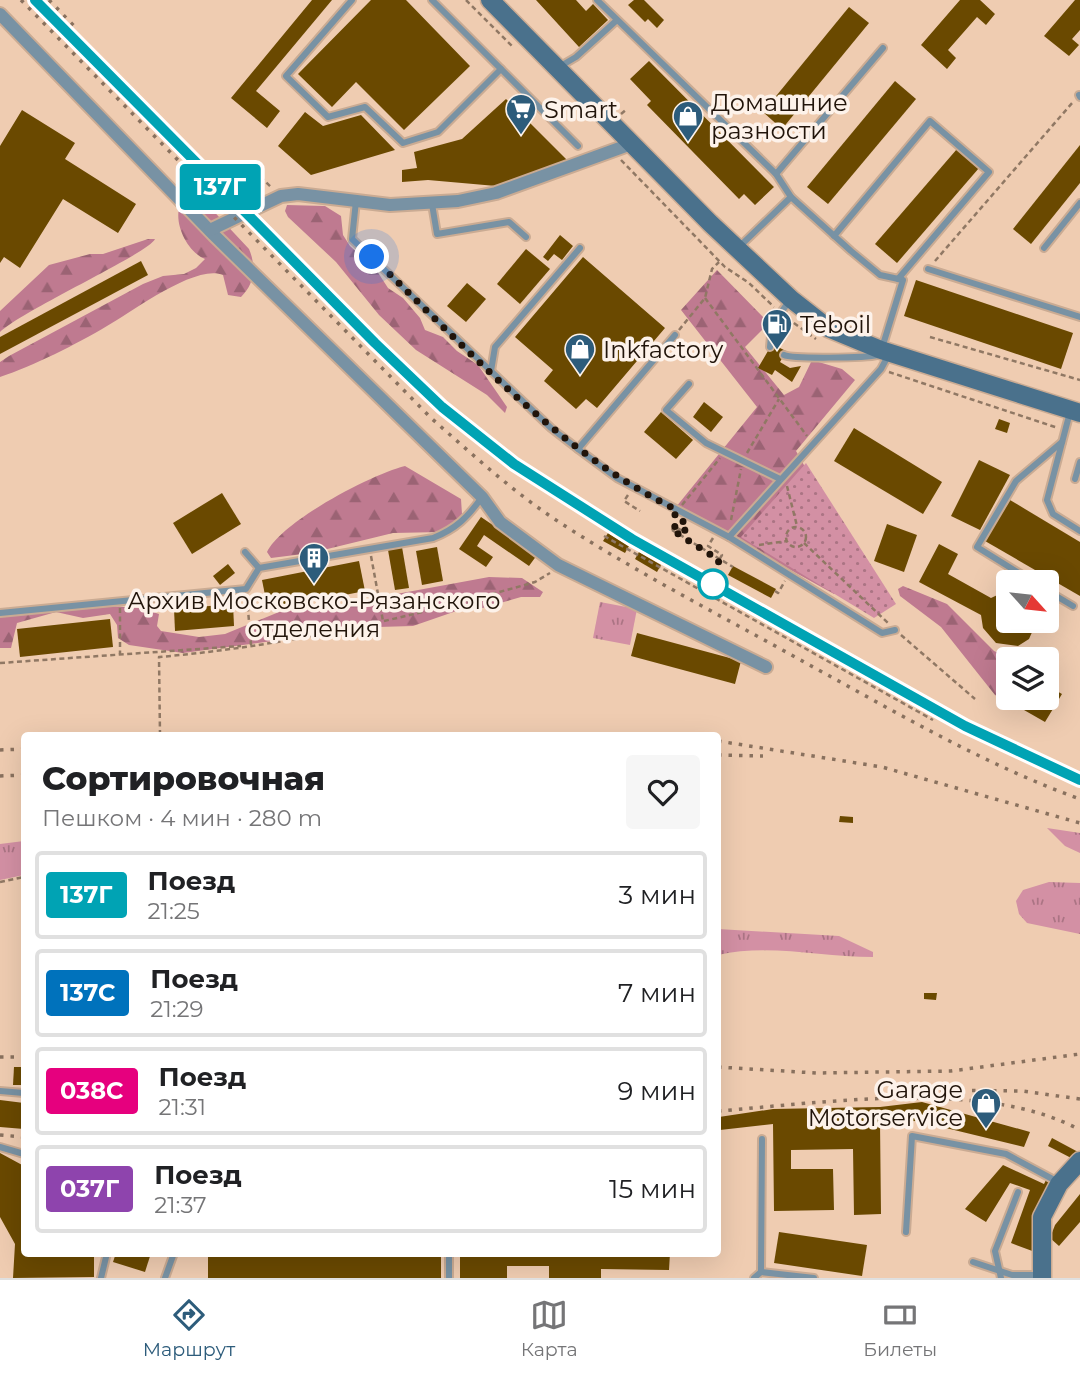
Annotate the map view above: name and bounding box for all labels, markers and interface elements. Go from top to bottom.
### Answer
place label: Домашние разности [711,88,848,145]
supermarket icon: Smart [504,92,538,136]
place label: Smart [544,95,618,124]
shop icon: Домашние разности [671,99,705,143]
line badge: 137Г [171,164,269,210]
text: 137Г [194,172,246,201]
your location [354,239,389,274]
fuel station icon: Teboil [760,307,794,351]
place label: Teboil [800,310,871,339]
shop icon: Inkfactory [563,332,597,376]
place label: Inkfactory [603,335,723,364]
building icon: Архив Московско-Рязанского отделения [297,541,331,585]
unlabelled marker [698,569,728,599]
north arrow [996,570,1059,634]
map controls [996,570,1059,710]
place label: Архив Московско-Рязанского отделения [127,586,501,643]
button: layers [996,647,1059,710]
button: heart [626,755,700,829]
text: Сортировочная [42,758,325,798]
text: Пешком · 4 мин · 280 m [42,804,322,832]
text: Поезд [148,865,235,897]
text: 3 мин [619,879,696,911]
text: 137Г [60,880,113,909]
text: 21:25 [148,897,200,925]
text: Поезд [150,963,238,995]
text: 7 мин [618,977,696,1009]
text: 137С [60,978,115,1007]
text: 21:29 [150,995,204,1023]
text: Поезд [159,1061,246,1093]
text: 9 мин [617,1075,696,1107]
place label: Garage Motorservice [808,1075,963,1132]
text: 038С [60,1076,124,1105]
shop icon: Garage Motorservice [969,1086,1003,1130]
text: 21:31 [159,1093,206,1121]
text: Поезд [154,1159,242,1191]
text: 15 мин [609,1173,696,1205]
text: 037Г [60,1174,119,1203]
text: 21:37 [154,1191,207,1219]
tab: Маршрут [143,1296,235,1361]
tab: Карта [521,1296,578,1361]
tab: Билеты [863,1296,937,1361]

